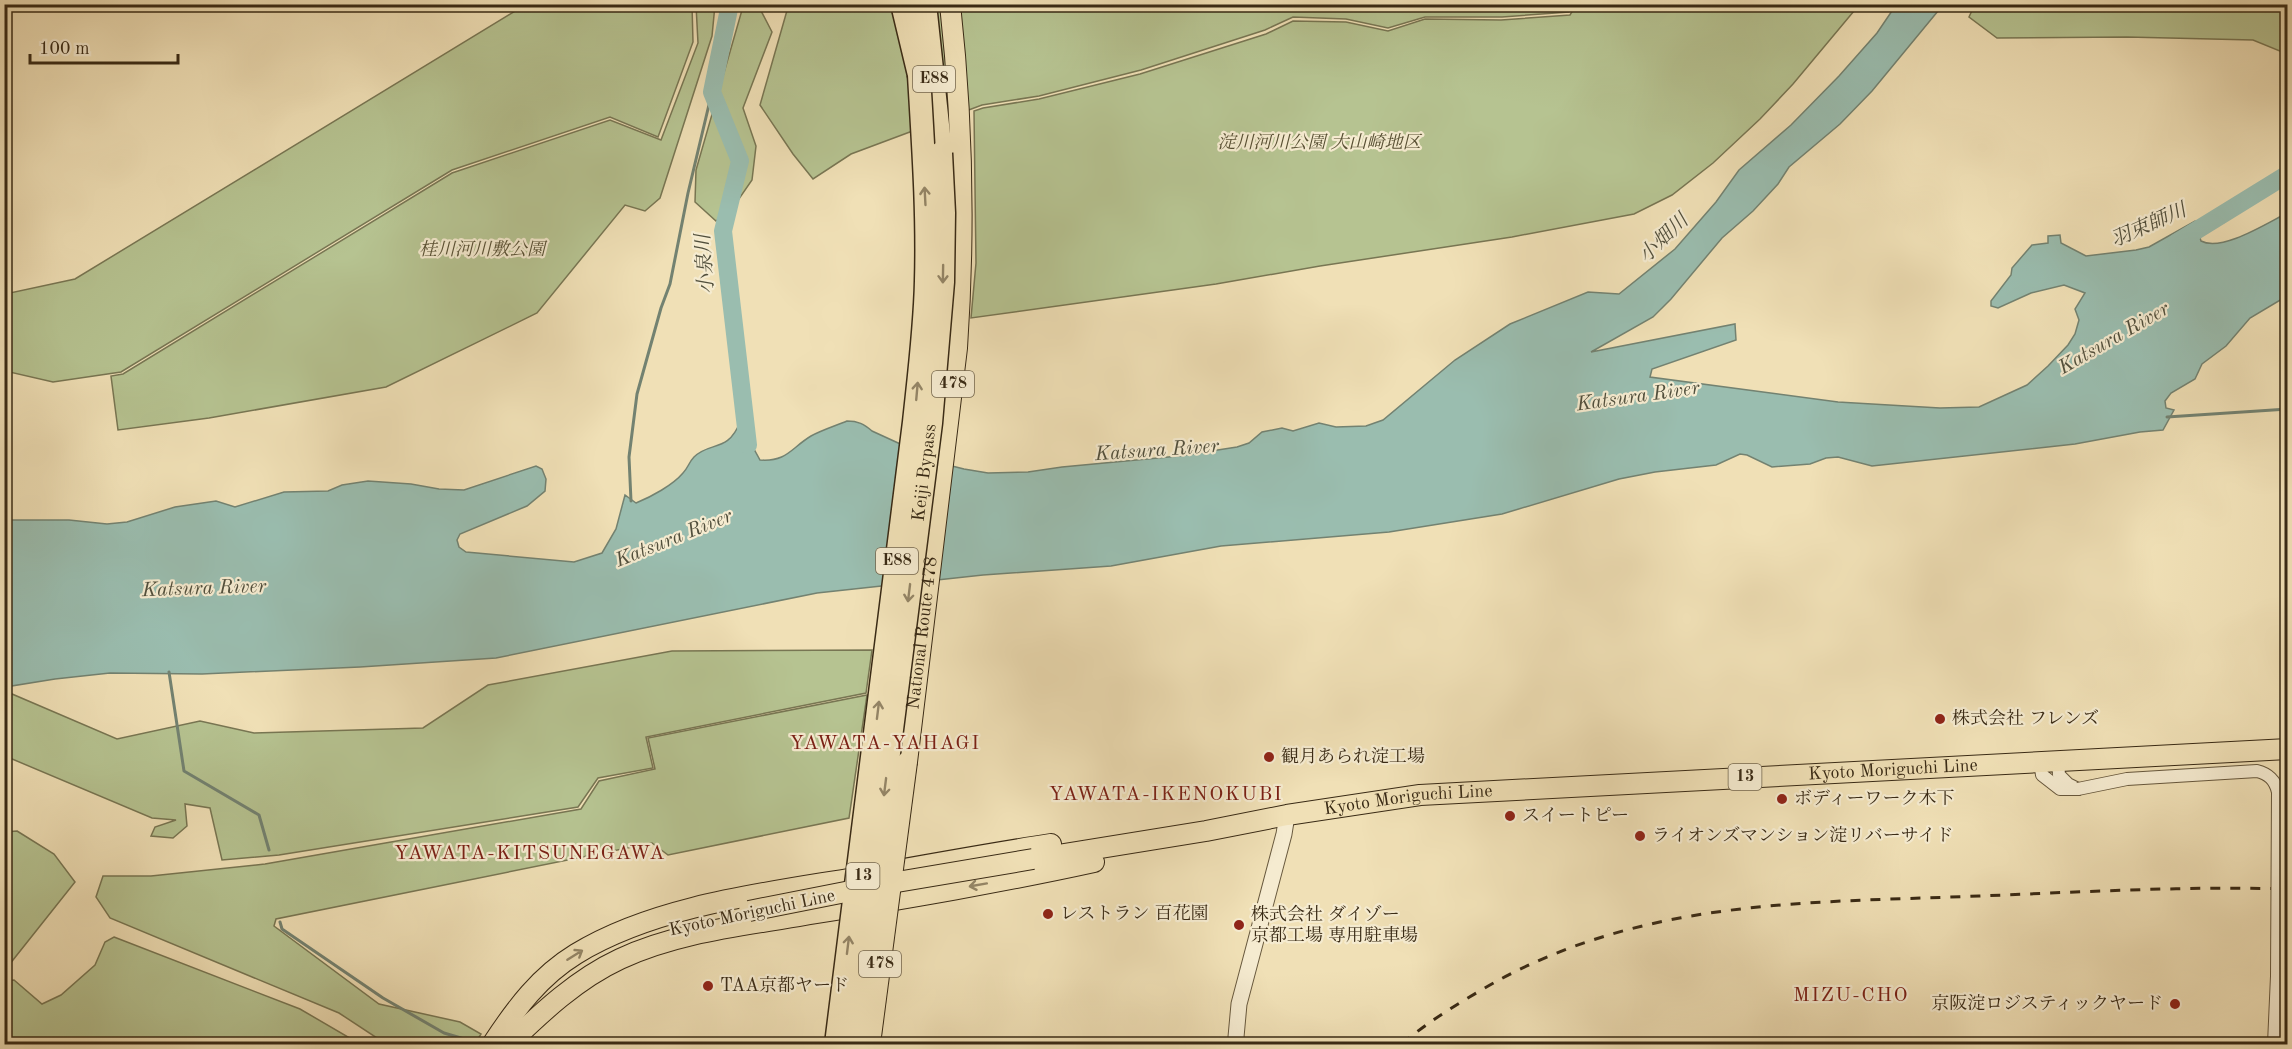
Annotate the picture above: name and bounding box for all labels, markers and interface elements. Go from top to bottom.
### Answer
scale bar [30,27,178,65]
text: 100 m [39,40,90,58]
road number: E88 [913,66,955,92]
park label: 淀川河川公園 大山崎地区 [1217,132,1423,152]
one-way arrow [920,187,931,207]
water label: 羽束師川 [2108,198,2191,251]
water label: 小畑川 [1634,208,1694,267]
water label: 小泉川 [692,231,718,295]
park label: 桂川河川敷公園 [419,239,548,259]
one-way arrow [937,264,948,284]
water label: Katsura River [2054,299,2173,379]
road number: 478 [932,371,974,397]
water label: Katsura River [1574,378,1701,416]
one-way arrow [912,382,923,402]
street label: Keiji Bypass [910,423,940,522]
water label: Katsura River [1093,437,1220,465]
water label: Katsura River [612,506,736,572]
road number: E88 [876,548,918,574]
street label: National Route 478 [904,555,941,710]
water label: Katsura River [141,577,267,601]
one-way arrow [904,583,915,603]
one-way arrow [873,700,884,720]
place label: 株式会社 フレンズ [1952,708,2099,728]
marker: 株式会社 フレンズ [1933,712,1947,726]
district label: YAWATA-YAHAGI [789,734,981,754]
place label: 観月あられ淀工場 [1281,746,1425,766]
marker: 観月あられ淀工場 [1262,750,1276,764]
street label: Kyoto Moriguchi Line [1808,756,1978,783]
road number: 13 [1728,764,1762,790]
one-way arrow [879,776,890,796]
street label: Kyoto Moriguchi Line [1323,782,1493,818]
district label: YAWATA-IKENOKUBI [1049,785,1283,805]
place label: ボディーワーク木下 [1794,788,1955,808]
marker: ボディーワーク木下 [1775,792,1789,806]
place label: スイートピー [1522,807,1629,825]
marker: スイートピー [1503,809,1517,823]
place label: ライオンズマンション淀リバーサイド [1652,826,1953,845]
marker: ライオンズマンション淀リバーサイド [1633,829,1647,843]
district label: YAWATA-KITSUNEGAWA [394,844,666,864]
road number: 13 [846,863,880,889]
one-way arrow [969,880,988,891]
street label: Kyoto Moriguchi Line [667,887,837,939]
place label: レストラン 百花園 [1060,903,1209,923]
place label: 株式会社 ダイゾー 京都工場 専用駐車場 [1251,904,1418,945]
marker: レストラン 百花園 [1041,907,1055,921]
marker: 株式会社 ダイゾー 京都工場 専用駐車場 [1232,918,1246,932]
one-way arrow [843,935,854,955]
one-way arrow [566,949,583,961]
road number: 478 [859,951,901,977]
place label: TAA京都ヤード [720,975,849,995]
marker: TAA京都ヤード [701,979,715,993]
district label: MIZU-CHO [1793,986,1909,1006]
place label: 京阪淀ロジスティックヤード [1931,993,2163,1013]
marker: 京阪淀ロジスティックヤード [2168,997,2182,1011]

